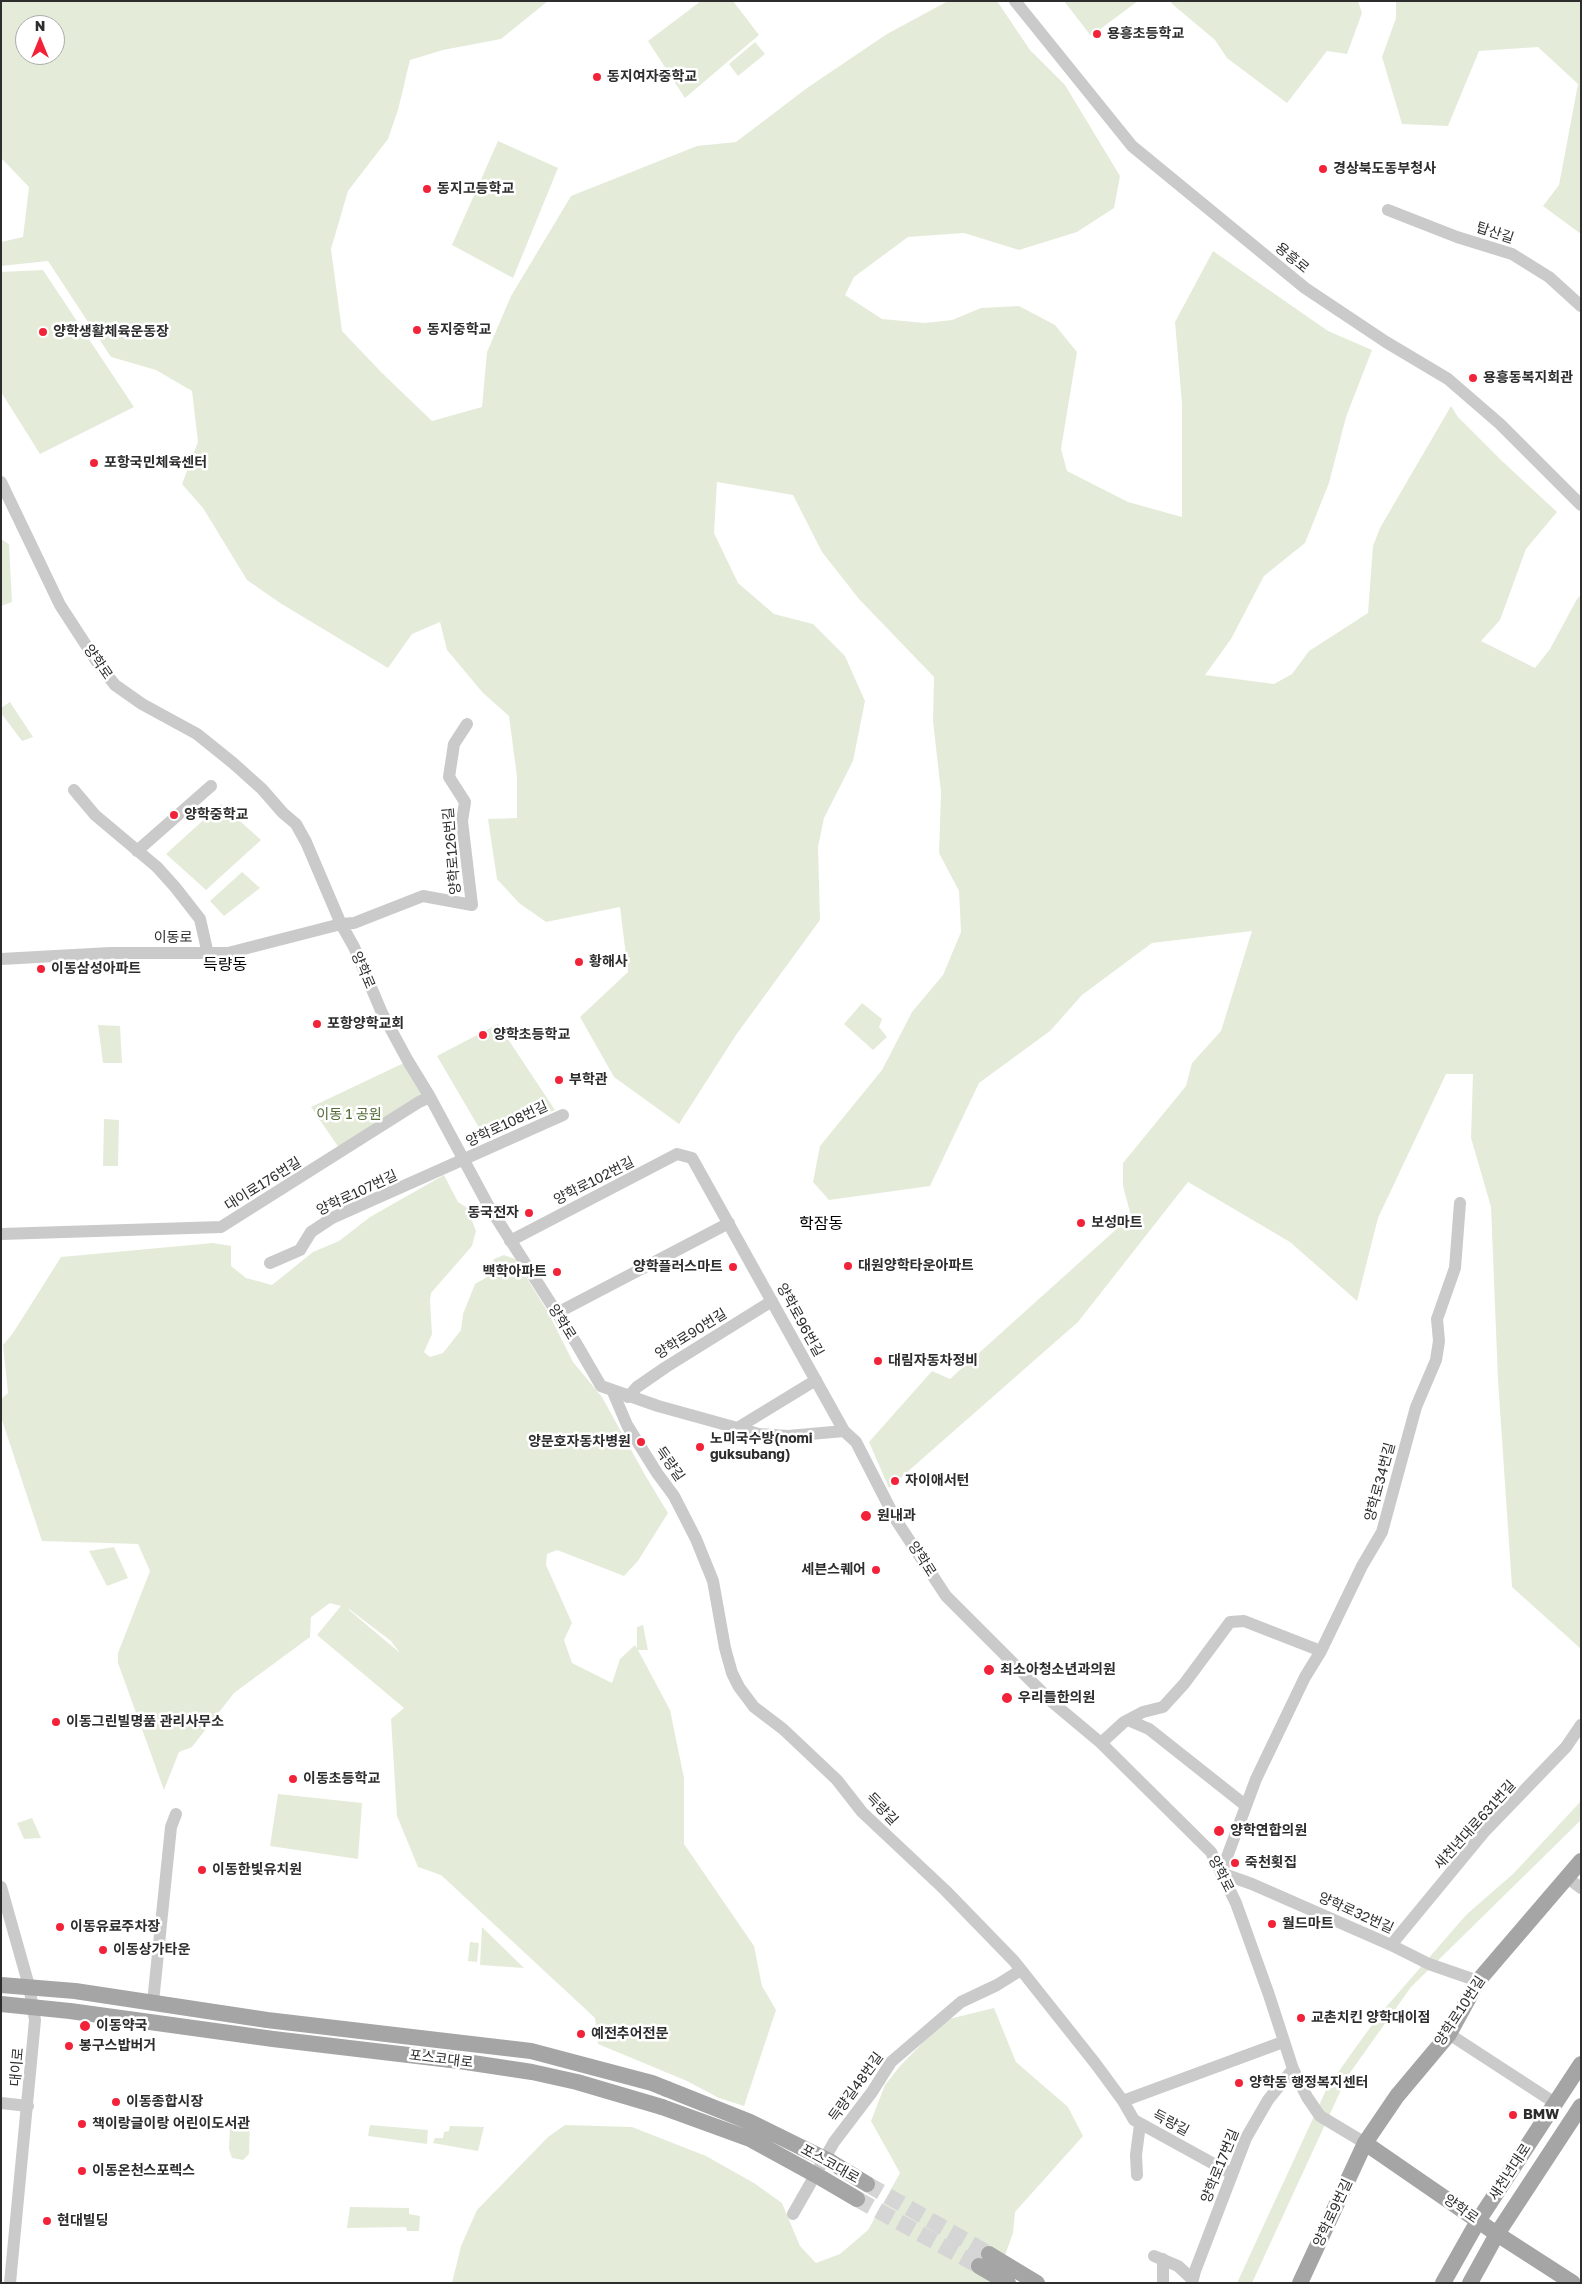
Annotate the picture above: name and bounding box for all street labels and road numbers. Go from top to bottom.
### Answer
street label: 탑산길 [1474,219,1516,247]
street label: 용흥로 [1272,239,1312,277]
street label: 양학로 [80,641,116,683]
street label: 양학로126번길 [440,807,464,895]
street label: 이동로 [154,930,192,946]
street label: 양학로 [348,949,378,991]
street label: 양학로108번길 [463,1098,551,1150]
street label: 대이로176번길 [222,1154,304,1214]
street label: 양학로102번길 [551,1154,637,1208]
street label: 양학로107번길 [314,1167,400,1219]
street label: 양학로96번길 [773,1280,827,1360]
street label: 양학로 [545,1301,579,1343]
street label: 양학로90번길 [652,1305,730,1363]
street label: 양학로34번길 [1361,1441,1399,1523]
street label: 득량길 [652,1443,688,1485]
street label: 양학로 [904,1538,940,1580]
street label: 새천년대로631번길 [1431,1777,1519,1873]
street label: 득량길 [863,1789,901,1829]
street label: 양학로 [1205,1853,1237,1895]
street label: 양학로32번길 [1316,1889,1396,1937]
street label: 양학로10번길 [1431,1973,1489,2049]
street label: 대이로 [7,2047,27,2087]
street label: 포스코대로 [408,2047,474,2071]
street label: 득량길48번길 [825,2049,887,2125]
street label: 득량길 [1150,2107,1192,2139]
street label: 양학로17번길 [1197,2126,1243,2206]
street label: 새천년대로 [1485,2140,1535,2204]
street label: 포스코대로 [798,2141,862,2187]
street label: 양학로9번길 [1310,2176,1356,2250]
street label: 양학로 [1440,2191,1482,2227]

